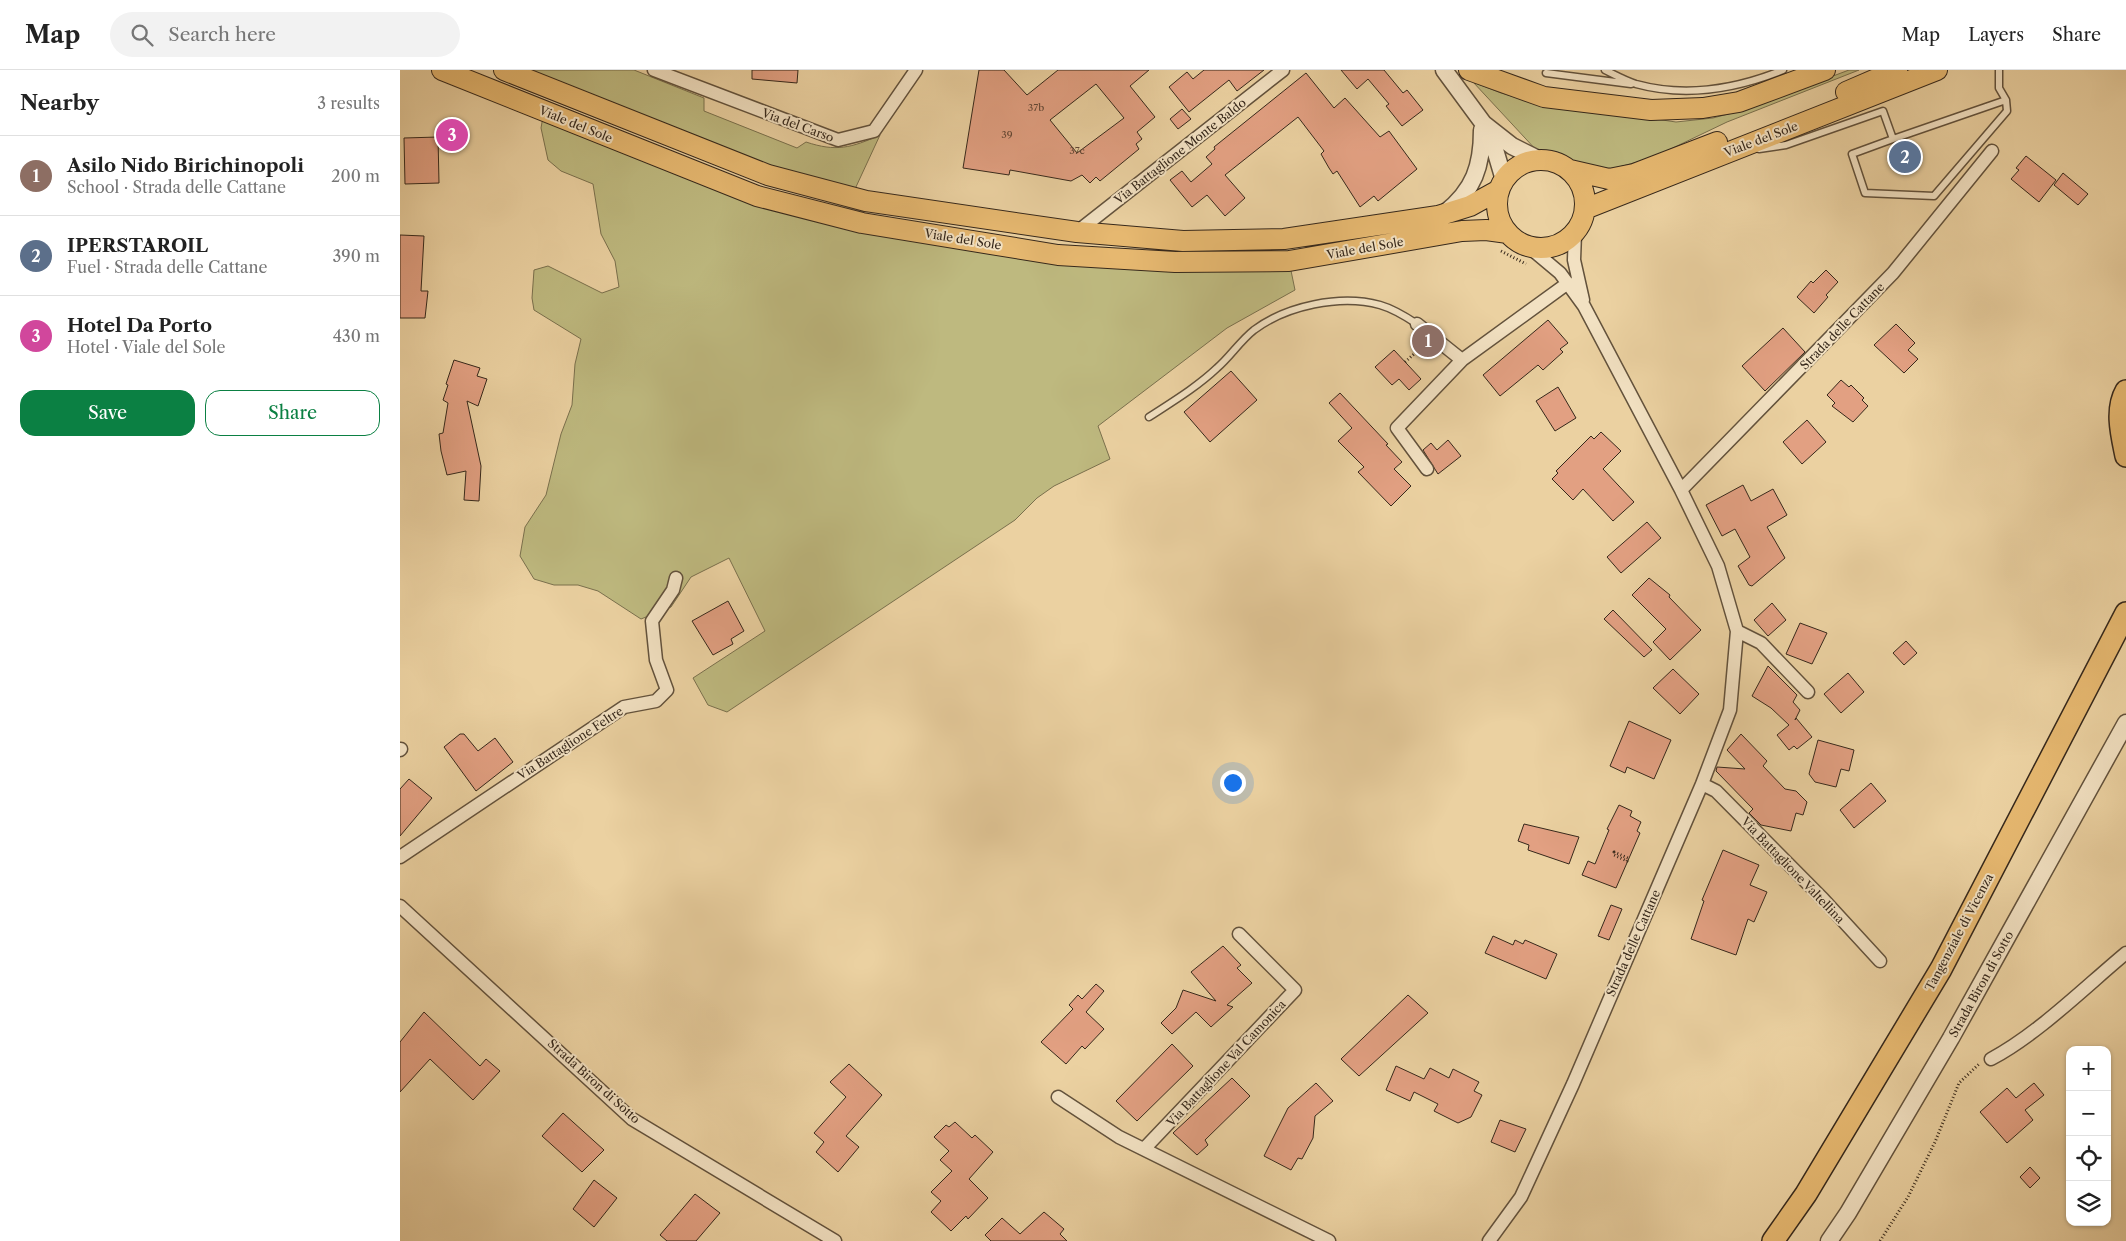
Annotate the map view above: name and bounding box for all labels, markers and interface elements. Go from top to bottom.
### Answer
search box [110,12,460,57]
text: Map [25,20,80,49]
icon: search [128,21,156,49]
text: Search here [168,23,276,46]
text: Map [1902,24,1940,46]
text: Layers [1968,24,2024,46]
text: Share [2052,24,2101,46]
text: Nearby [20,90,99,115]
text: 3 results [317,93,380,113]
street label: Via Battaglione Monte Baldo [1110,95,1249,208]
house number: 37b [1028,101,1044,114]
street label: Viale del Sole [536,102,615,146]
street label: Via del Carso [759,105,836,145]
pin: 3 [436,116,468,154]
street label: Viale del Sole [1721,118,1800,160]
house number: 39 [1001,128,1013,141]
pin: 2 [1889,138,1921,176]
house number: 37c [1069,144,1085,157]
text: Asilo Nido Birichinopoli [67,154,304,177]
text: 1 [32,166,40,186]
text: 200 m [331,166,380,186]
text: School · Strada delle Cattane [67,177,286,197]
street label: Viale del Sole [922,225,1003,253]
text: IPERSTAROIL [67,234,208,257]
street label: Viale del Sole [1324,234,1405,262]
text: 2 [31,246,41,266]
text: 390 m [333,246,380,266]
text: Fuel · Strada delle Cattane [67,257,268,277]
street label: Strada delle Cattane [1797,279,1888,373]
text: Hotel Da Porto [67,314,212,337]
pin: 1 [1412,322,1444,360]
text: 3 [31,326,41,346]
text: 430 m [333,326,380,346]
text: Hotel · Viale del Sole [67,337,226,357]
button: Save [20,390,195,436]
button: Share [205,390,380,436]
street label: Via Battaglione Feltre [513,703,626,783]
your location [1220,770,1246,796]
street label: Via Battaglione Valtellina [1738,813,1848,927]
street label: Tangenziale di Vicenza [1922,870,1997,993]
street label: Strada delle Cattane [1603,887,1663,999]
street label: Strada Biron di Sotto [1946,928,2016,1040]
street label: Via Battaglione Val Camonica [1163,996,1289,1130]
street label: Strada Biron di Sotto [545,1036,643,1126]
map controls [2066,1046,2111,1226]
button: + [2066,1046,2111,1091]
button: − [2066,1091,2111,1136]
button: locate [2066,1136,2111,1181]
button: layers [2066,1181,2111,1226]

